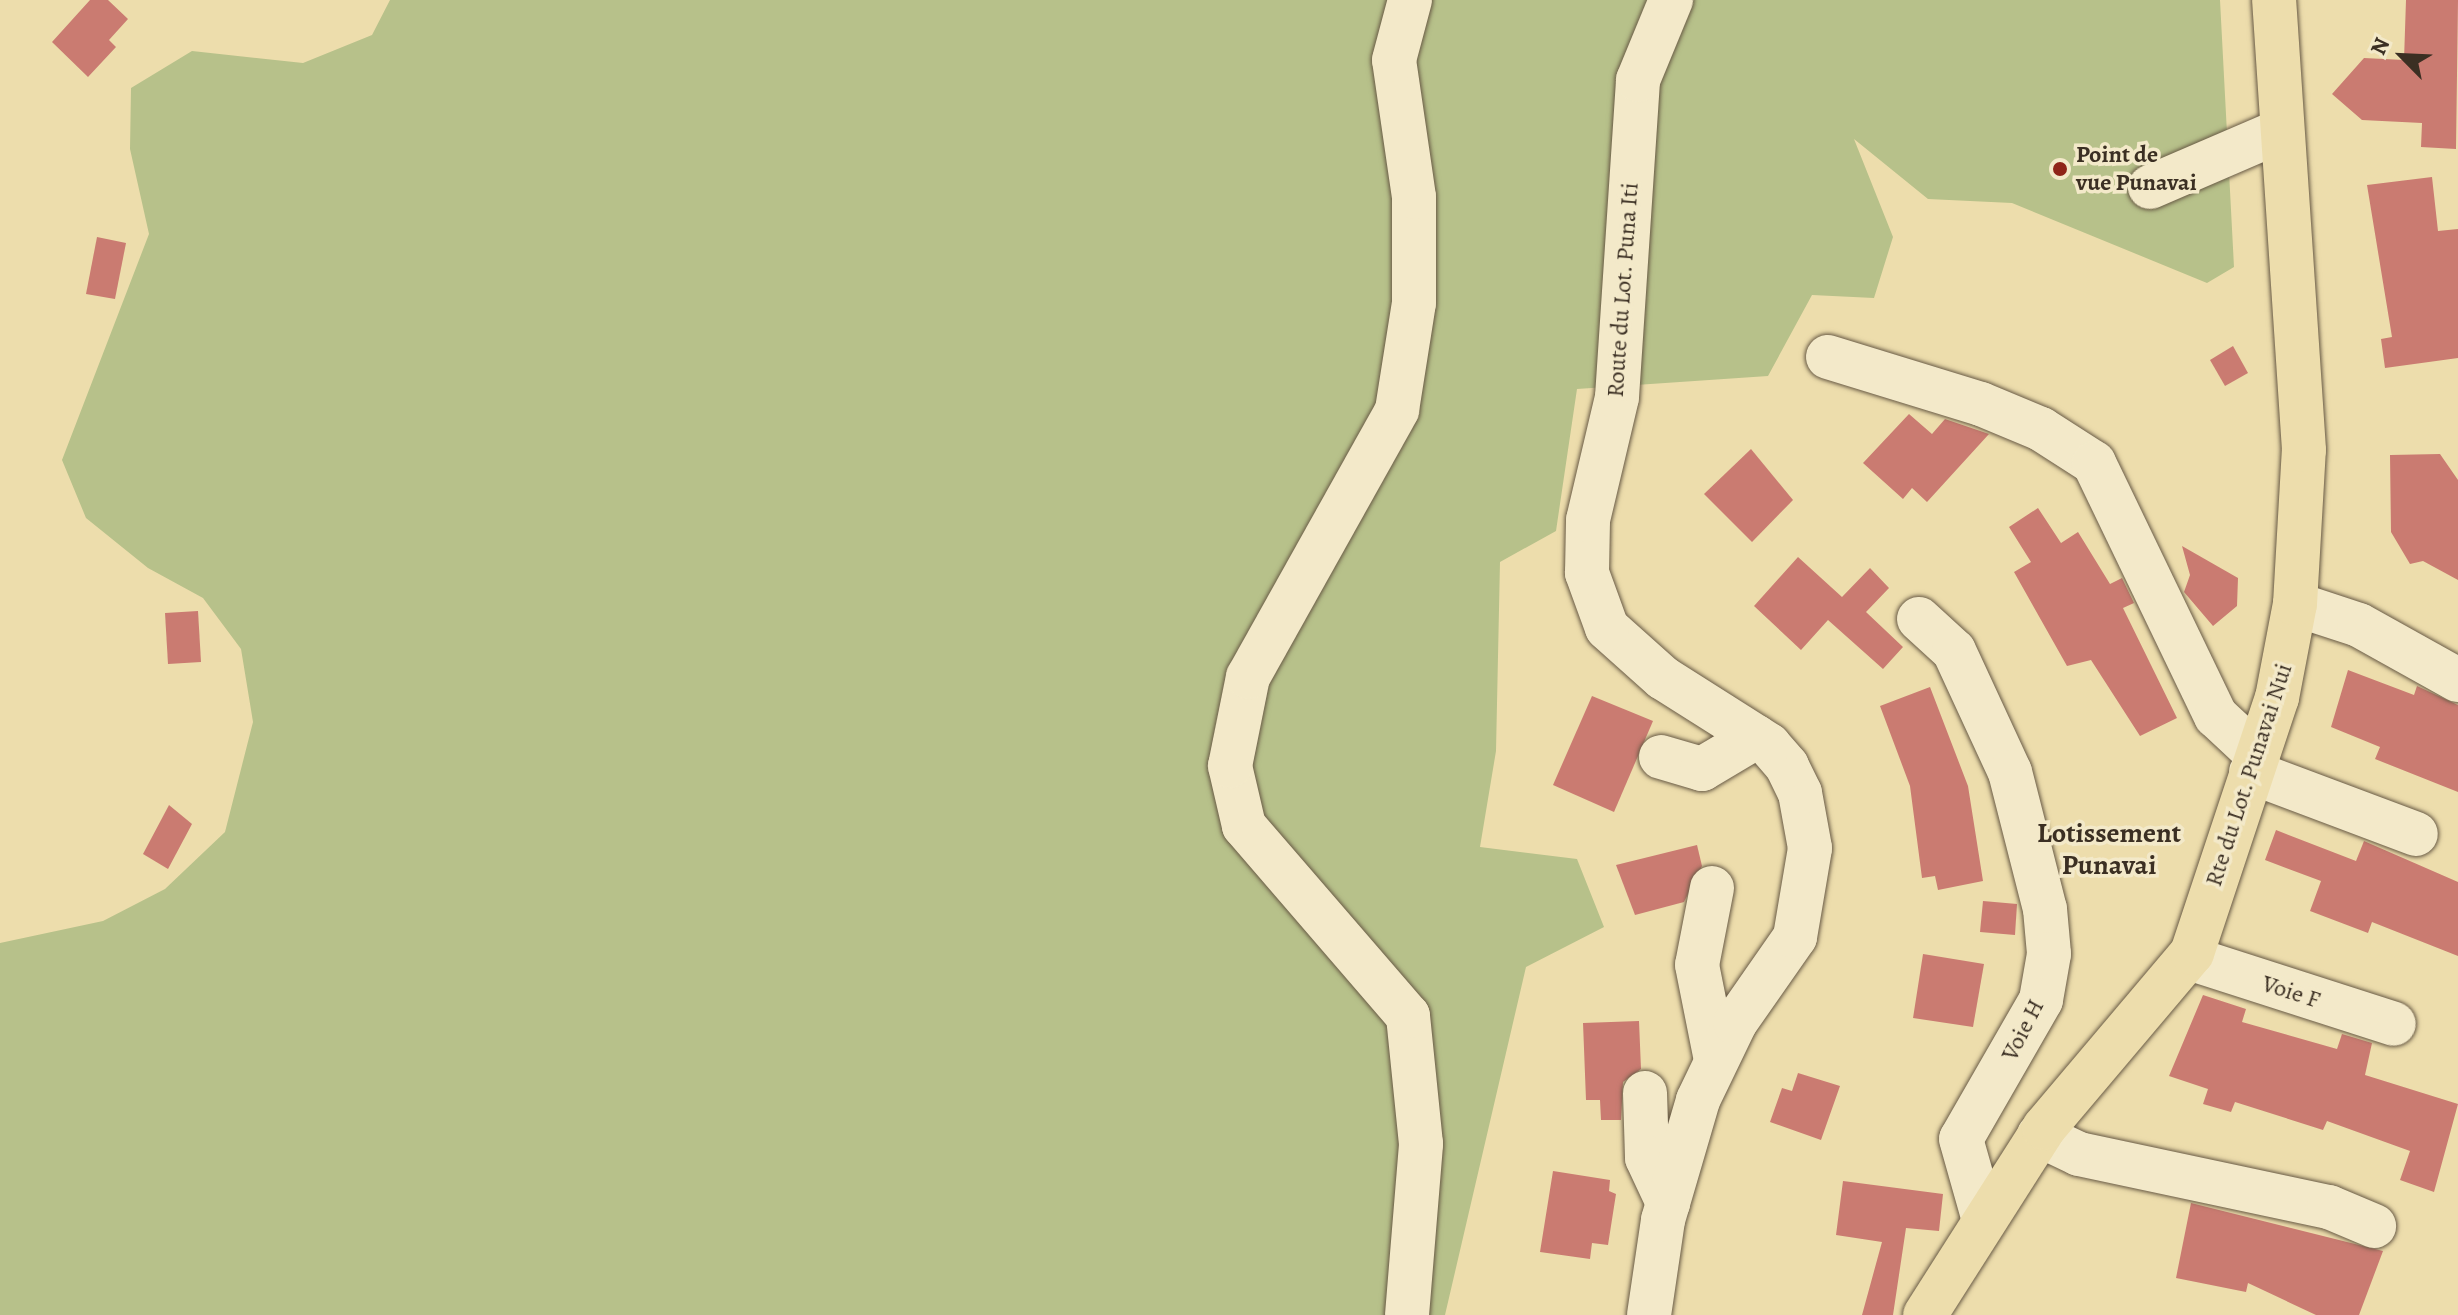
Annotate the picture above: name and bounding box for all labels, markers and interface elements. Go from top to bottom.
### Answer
north arrow [2362,16,2442,96]
text: N [2363,33,2397,60]
place label: Point de vue Punavai [2076,141,2197,197]
marker: Point de vue Punavai [2051,160,2069,178]
street label: Route du Lot. Puna Iti [1601,181,1645,399]
street label: Rte du Lot. Punavai Nui [2199,660,2299,890]
district label: Lotissement Punavai [2037,816,2181,882]
street label: Voie F [2258,969,2324,1015]
street label: Voie H [1995,994,2051,1066]

